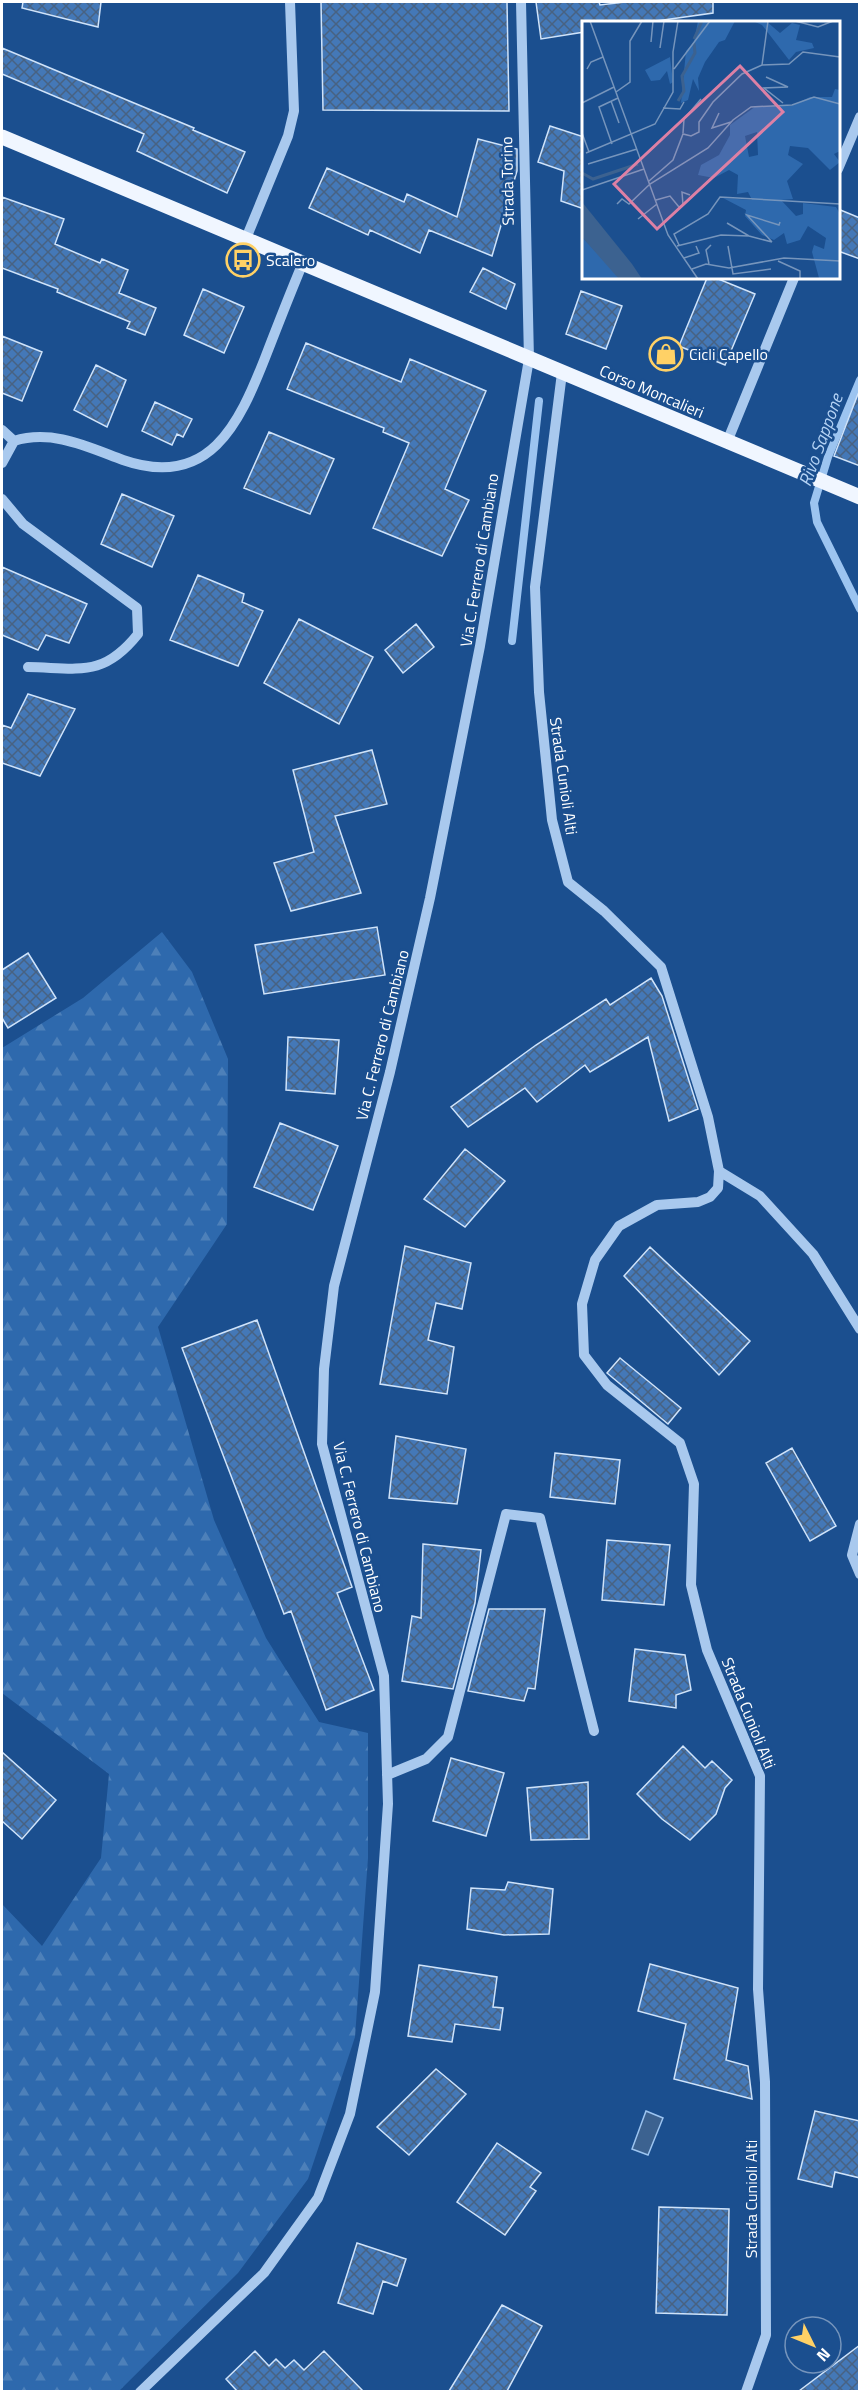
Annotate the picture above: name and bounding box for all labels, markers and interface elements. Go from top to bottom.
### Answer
inset map [582,21,840,279]
street label: Strada Torino [494,136,520,226]
bus stop icon: Scalero [225,242,261,278]
place label: Scalero [266,248,315,272]
shop icon: Cicli Capello [648,336,684,372]
place label: Cicli Capello [689,342,768,366]
street label: Corso Moncalieri [596,358,708,424]
water label: Rivo Sappone [791,388,850,490]
street label: Via C. Ferrero di Cambiano [453,472,505,648]
street label: Strada Cunioli Alti [544,716,584,836]
street label: Via C. Ferrero di Cambiano [349,947,415,1123]
street label: Via C. Ferrero di Cambiano [327,1439,393,1615]
street label: Strada Cunioli Alti [716,1654,782,1772]
street label: Strada Cunioli Alti [739,2140,763,2258]
north arrow [783,2315,843,2375]
text: N [811,2343,837,2367]

